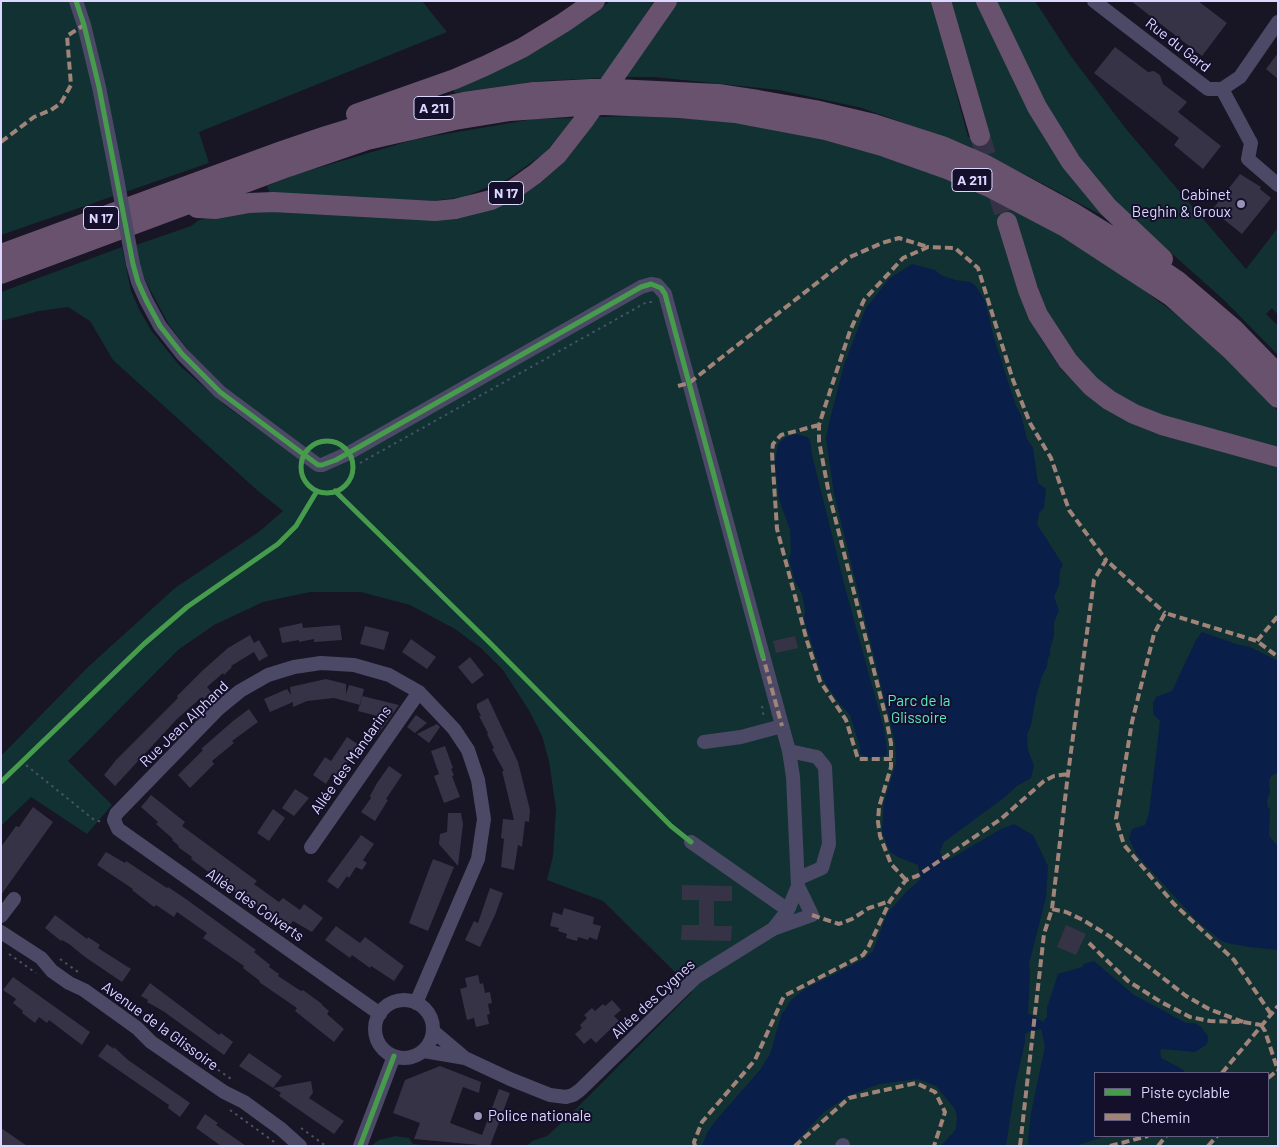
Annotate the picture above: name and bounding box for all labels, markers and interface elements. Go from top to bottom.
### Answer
street label: Rue du Gard [1142,14,1214,76]
road number: A 211 [414,96,454,120]
road number: A 211 [952,168,992,192]
road number: N 17 [488,182,524,204]
place label: Cabinet Beghin & Groux [1132,186,1231,221]
marker: Cabinet Beghin & Groux [1235,198,1247,210]
road number: N 17 [84,207,118,230]
street label: Rue Jean Alphand [136,677,232,771]
park label: Parc de la Glissoire [888,692,950,727]
street label: Allée des Mandarins [307,702,395,818]
street label: Allée des Colverts [203,865,307,945]
street label: Allée des Cygnes [607,956,699,1042]
street label: Avenue de la Glissoire [98,978,222,1074]
legend [1094,1072,1269,1137]
text: Piste cyclable [1141,1083,1230,1101]
place label: Police nationale [488,1107,591,1125]
text: Chemin [1141,1108,1190,1126]
marker: Police nationale [472,1110,484,1122]

